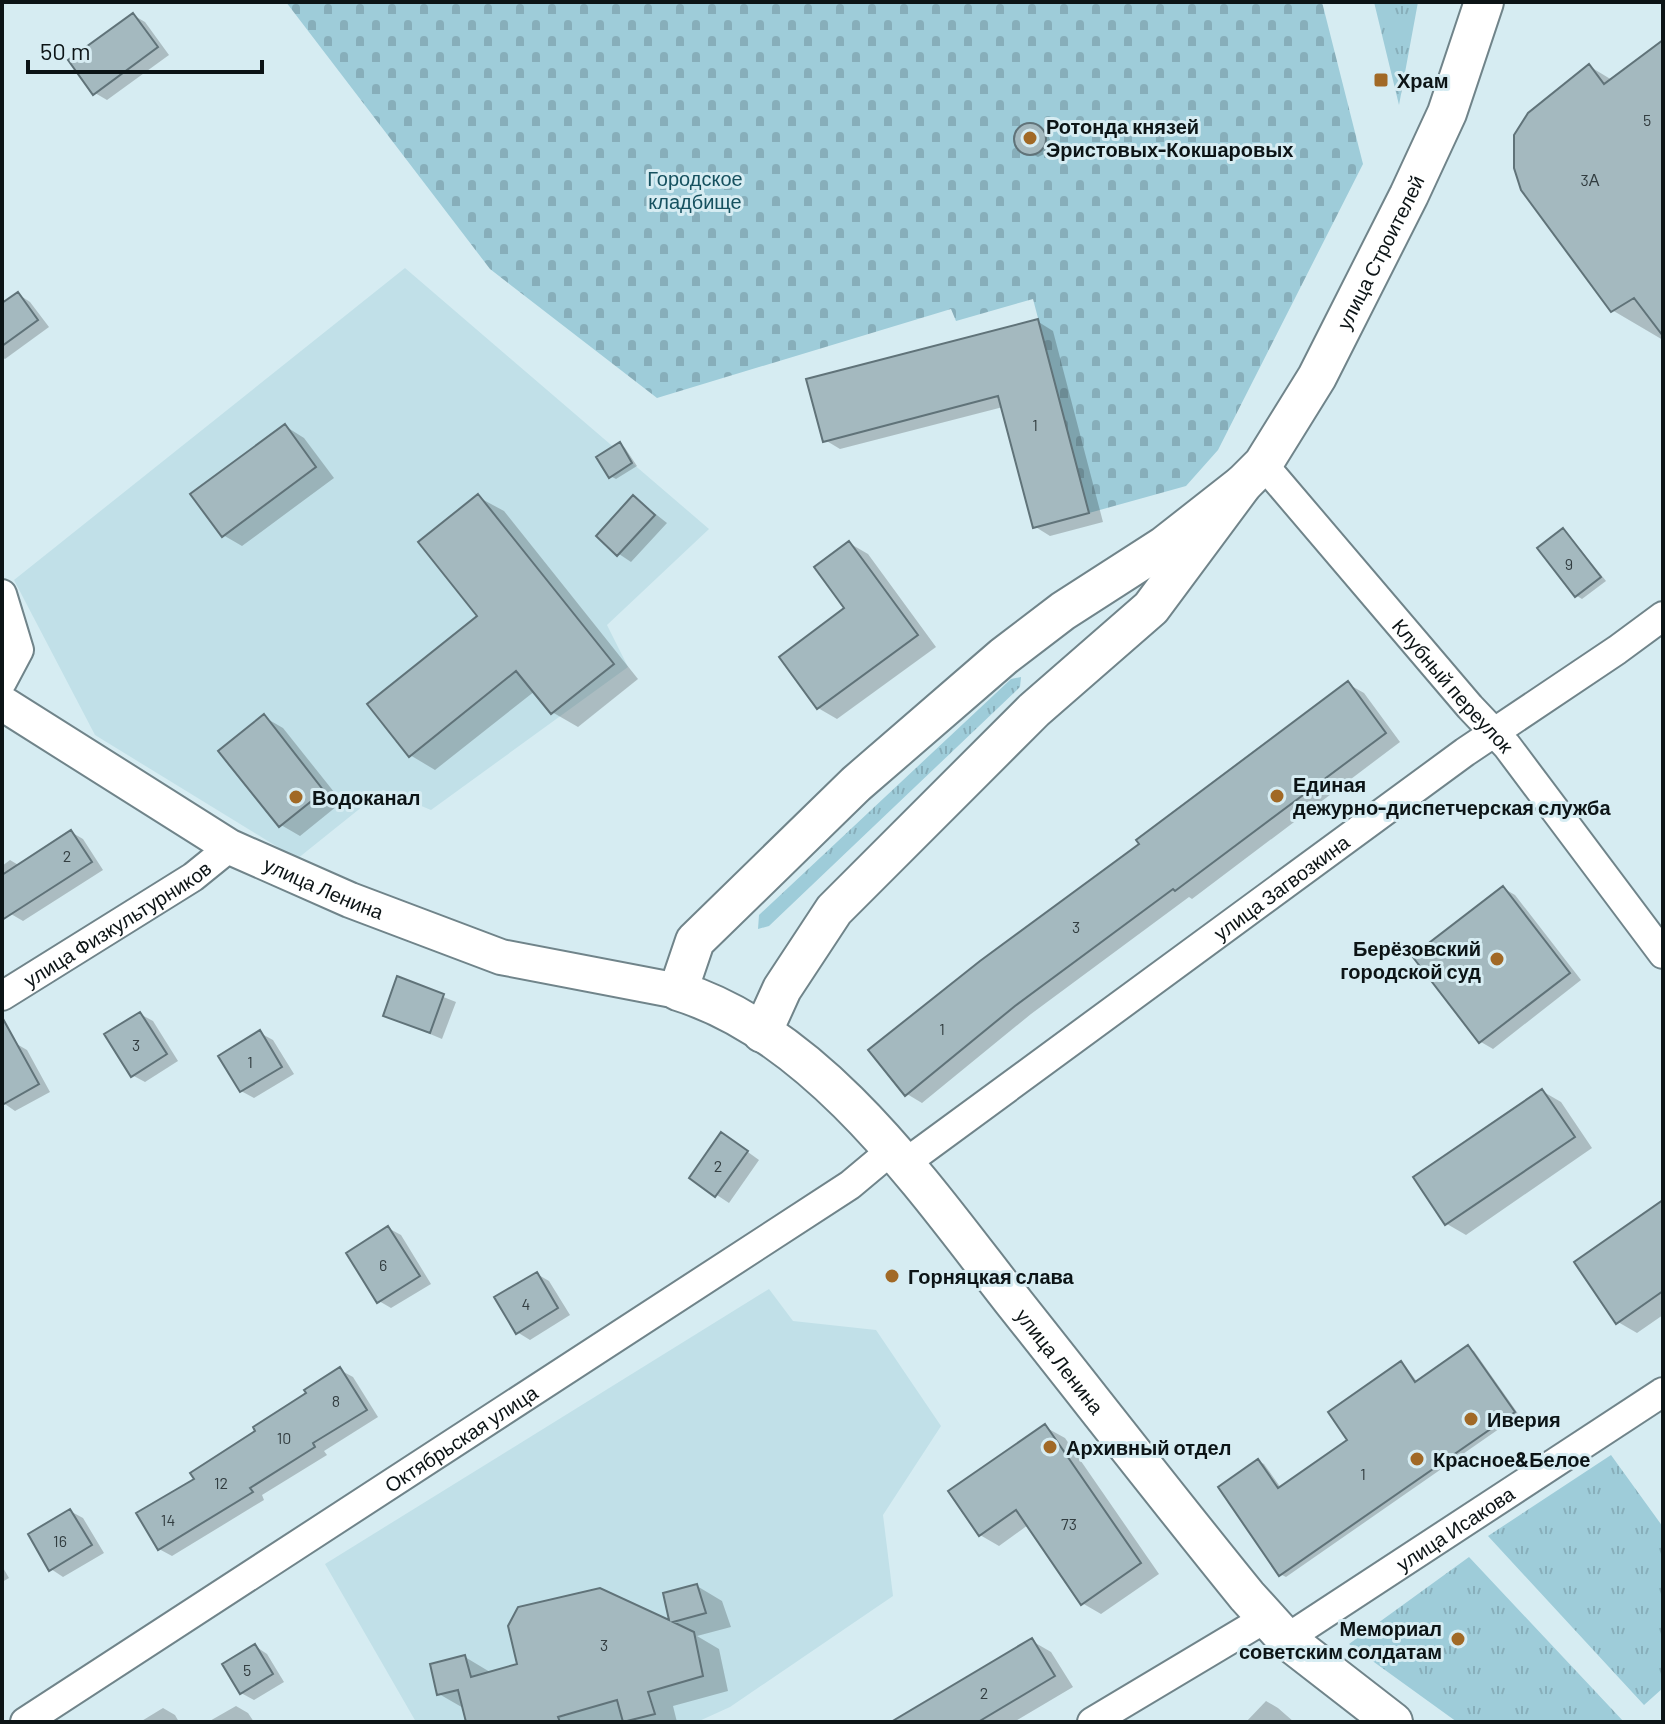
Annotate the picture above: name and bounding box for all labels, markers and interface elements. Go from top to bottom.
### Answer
scale bar [28,24,262,74]
text: 50 m [40,36,91,65]
place label: Храм [1397,68,1448,92]
marker: Храм [1372,71,1390,89]
house number: 5 [1643,110,1651,129]
place label: Ротонда князей Эристовых-Кокшаровых [1046,114,1293,161]
marker: Ротонда князей Эристовых-Кокшаровых [1021,129,1039,147]
park label: Городское кладбище [647,166,743,213]
house number: 3А [1581,170,1600,189]
street label: улица Строителей [1331,171,1429,333]
house number: 1 [1032,415,1038,434]
house number: 9 [1565,554,1573,573]
street label: Клубный переулок [1388,613,1519,757]
place label: Единая дежурно-диспетчерская служба [1293,772,1611,819]
place label: Водоканал [312,785,420,809]
marker: Единая дежурно-диспетчерская служба [1268,787,1286,805]
marker: Водоканал [287,788,305,806]
street label: улица Загвозкина [1209,829,1354,945]
house number: 2 [63,846,71,865]
street label: улица Ленина [260,852,388,924]
street label: улица Физкультурников [19,855,216,992]
house number: 3 [1072,917,1080,936]
place label: Берёзовский городской суд [1340,936,1481,983]
marker: Берёзовский городской суд [1488,950,1506,968]
house number: 1 [939,1019,945,1038]
house number: 3 [132,1035,140,1054]
house number: 1 [247,1052,253,1071]
house number: 2 [714,1156,722,1175]
house number: 6 [379,1255,387,1274]
place label: Горняцкая слава [908,1264,1075,1288]
marker: Горняцкая слава [883,1267,901,1285]
house number: 4 [522,1294,530,1313]
street label: улица Ленина [1011,1303,1110,1419]
street label: Октябрьская улица [380,1379,543,1497]
house number: 8 [332,1391,340,1410]
place label: Иверия [1487,1407,1561,1431]
marker: Иверия [1462,1410,1480,1428]
house number: 10 [277,1428,291,1447]
place label: Архивный отдел [1066,1435,1231,1459]
marker: Архивный отдел [1041,1438,1059,1456]
place label: Красное&Белое [1433,1447,1590,1471]
marker: Красное&Белое [1408,1450,1426,1468]
house number: 1 [1360,1464,1366,1483]
house number: 12 [214,1473,228,1492]
street label: улица Исакова [1391,1480,1519,1576]
house number: 14 [161,1510,175,1529]
house number: 73 [1061,1514,1077,1533]
house number: 16 [53,1531,67,1550]
place label: Мемориал советским солдатам [1239,1616,1442,1663]
marker: Мемориал советским солдатам [1449,1630,1467,1648]
house number: 3 [600,1635,608,1654]
house number: 5 [243,1660,251,1679]
house number: 2 [980,1683,988,1702]

